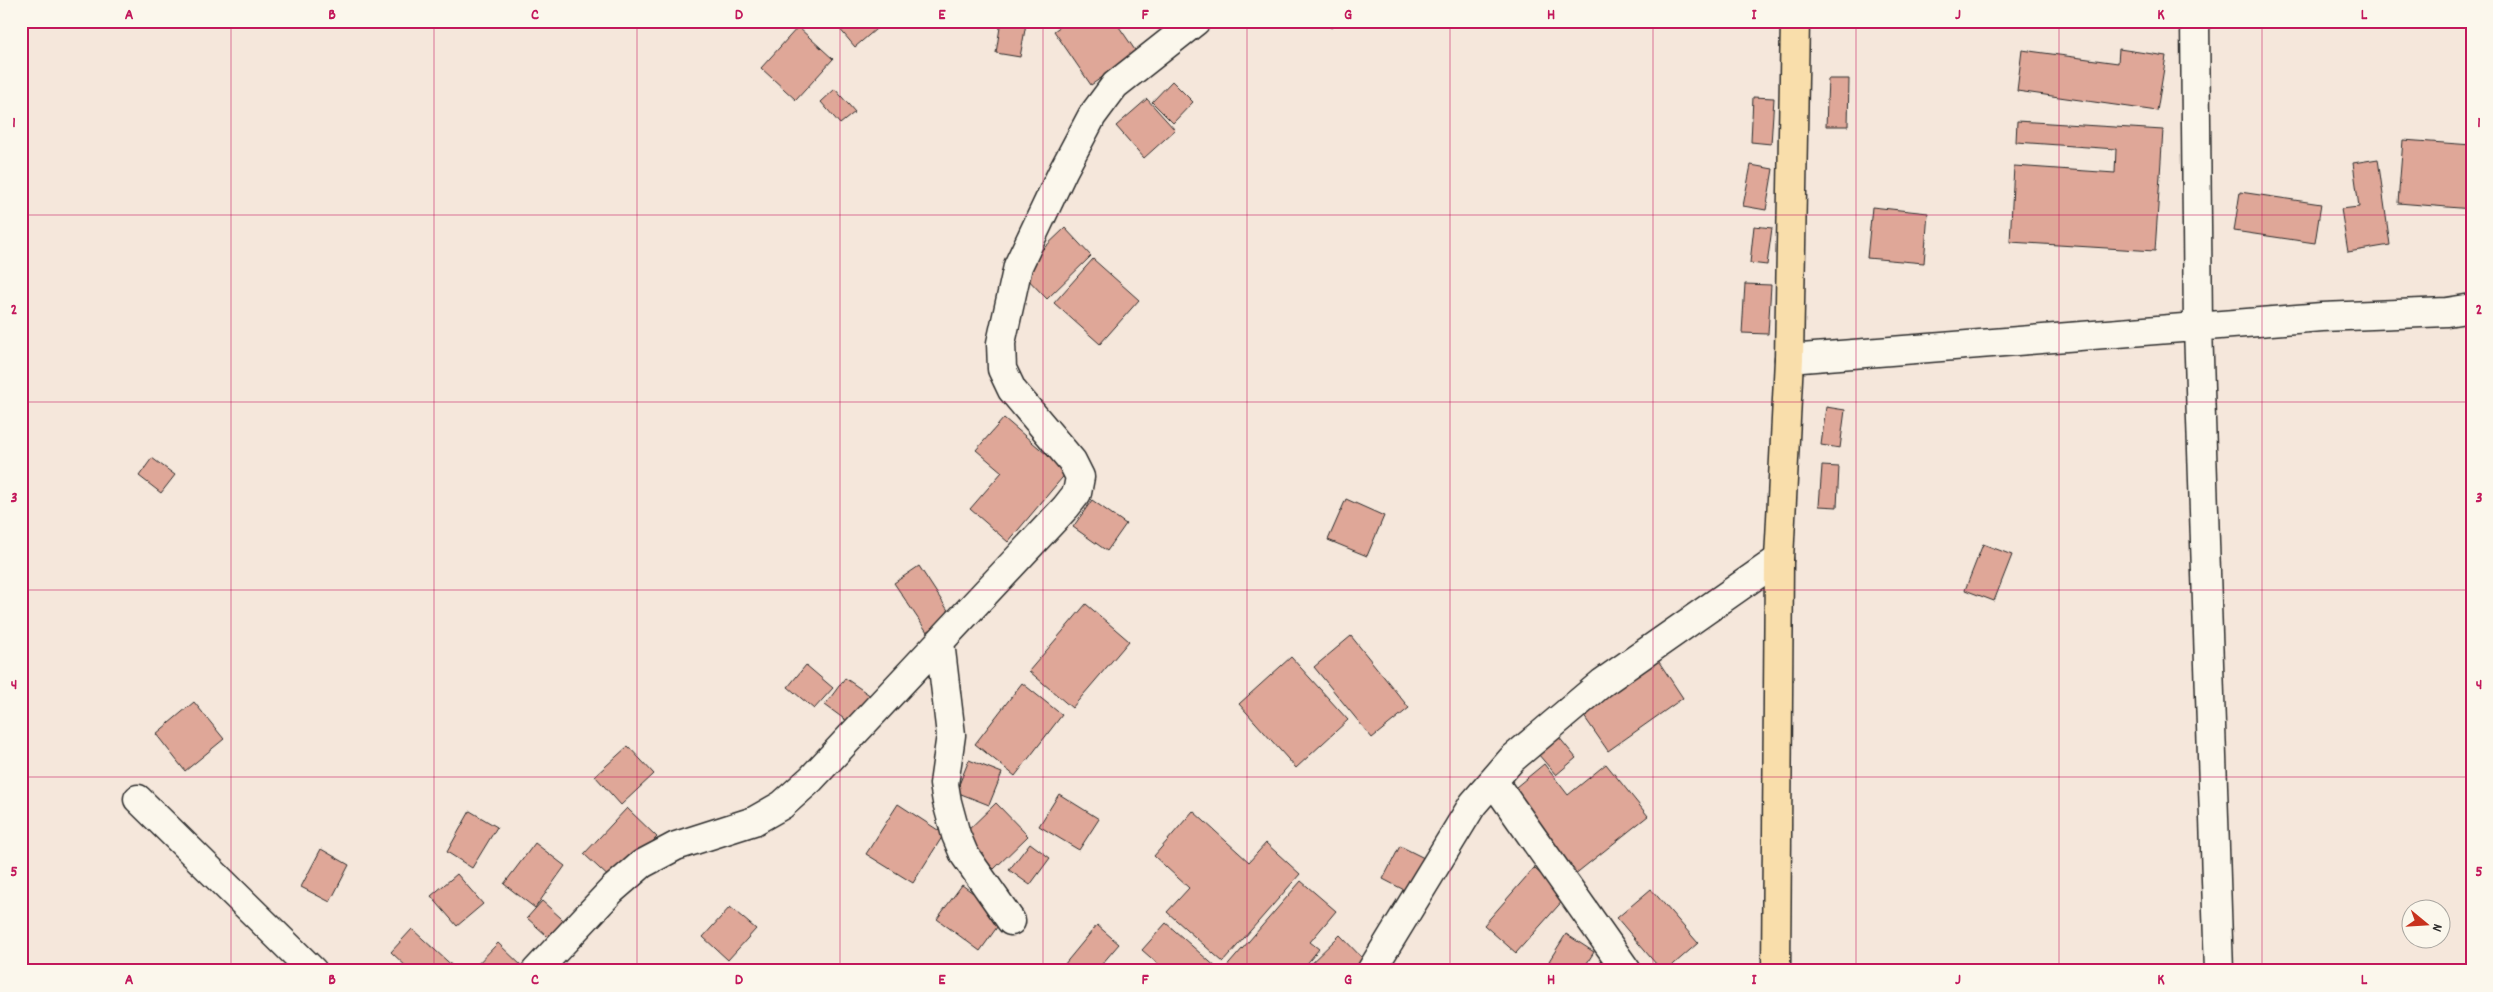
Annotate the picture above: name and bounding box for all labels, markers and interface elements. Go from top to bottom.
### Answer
text: A [125,4,134,27]
text: B [328,4,336,27]
text: C [531,4,539,27]
text: D [735,4,744,27]
text: E [938,4,946,27]
text: F [1141,4,1149,27]
text: G [1344,4,1352,27]
text: H [1547,4,1555,27]
text: I [1752,4,1758,27]
text: J [1955,4,1961,27]
text: K [2157,4,2165,27]
text: L [2361,4,2368,27]
text: 1 [12,112,16,135]
text: 1 [2477,112,2481,135]
text: 2 [11,299,18,322]
text: 2 [2476,299,2483,322]
text: 3 [10,487,18,510]
text: 3 [2475,487,2483,510]
text: 4 [11,674,17,697]
text: 4 [2476,674,2482,697]
text: 5 [10,861,18,884]
text: 5 [2475,861,2483,884]
north arrow [2400,900,2450,950]
text: N [2426,921,2447,934]
text: A [125,969,134,992]
text: B [328,969,336,992]
text: C [531,969,539,992]
text: D [735,969,744,992]
text: E [938,969,946,992]
text: F [1141,969,1149,992]
text: G [1344,969,1352,992]
text: H [1547,969,1555,992]
text: I [1752,969,1758,992]
text: J [1955,969,1961,992]
text: K [2157,969,2165,992]
text: L [2361,969,2368,992]

